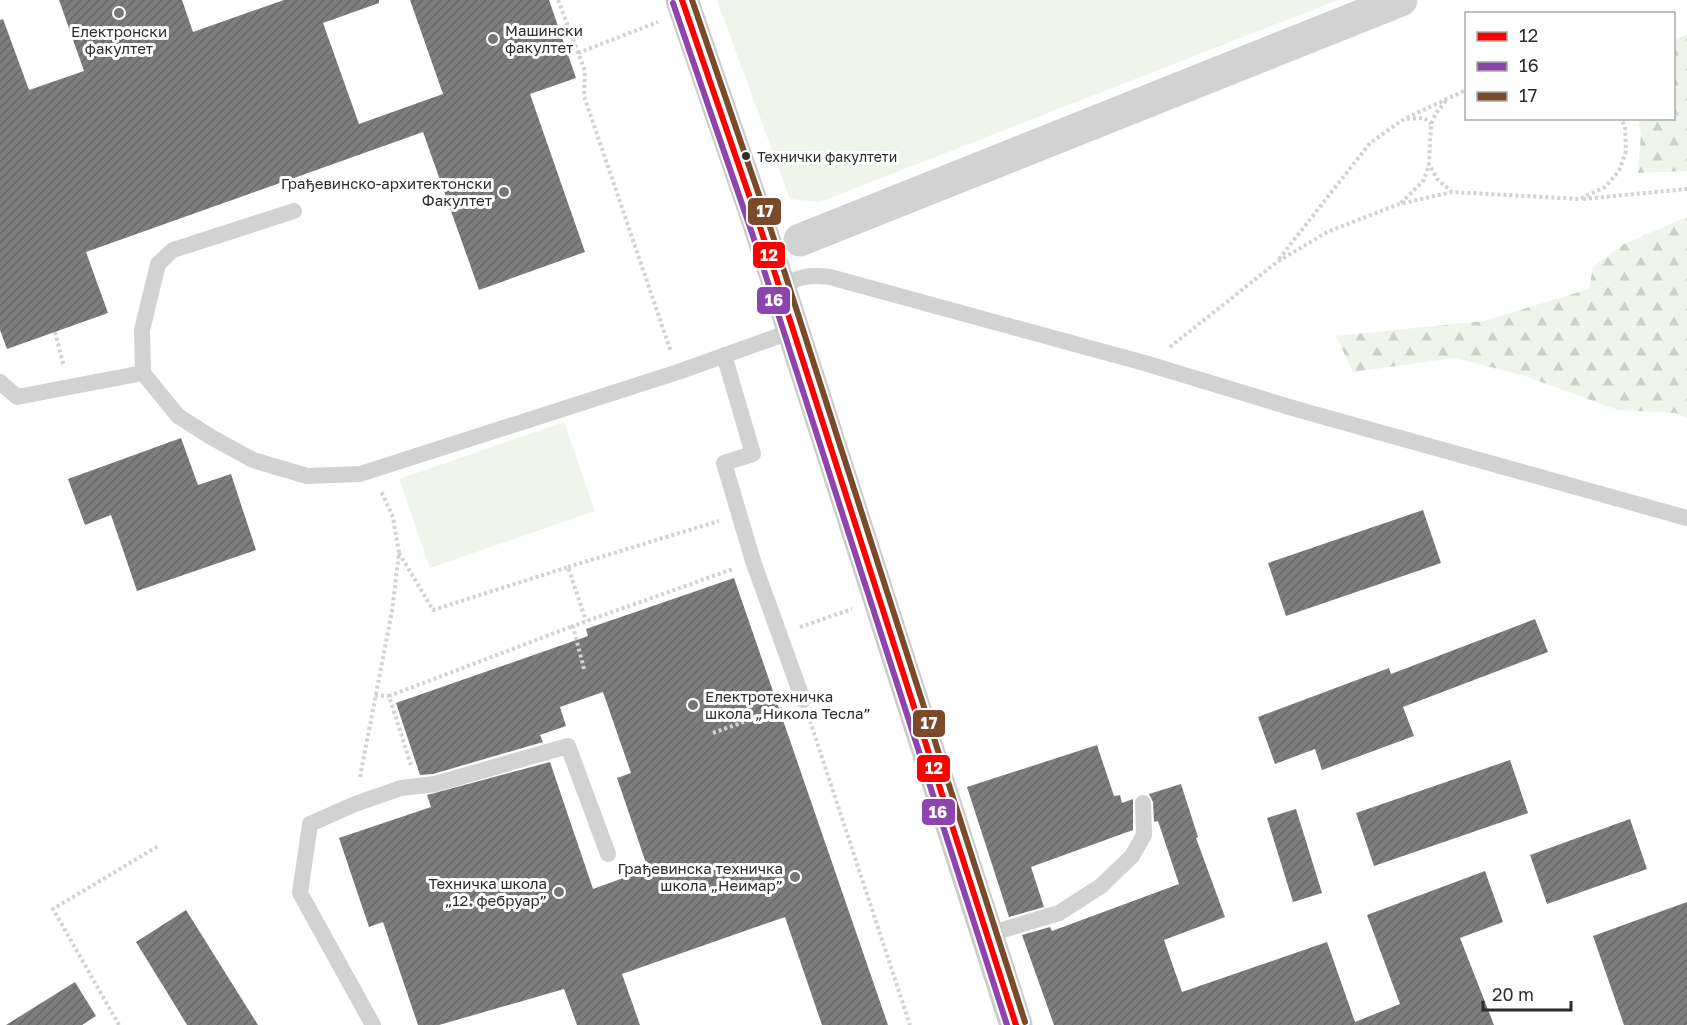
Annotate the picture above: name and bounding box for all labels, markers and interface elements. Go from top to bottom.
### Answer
marker: Електронски факултет [112,6,126,20]
legend [1465,12,1675,120]
place label: Машински факултет [505,21,583,56]
place label: Електронски факултет [71,22,167,57]
text: 12 [1519,24,1538,46]
marker: Машински факултет [486,32,500,46]
text: 16 [1519,54,1539,76]
text: 17 [1519,84,1537,106]
place label: Технички факултети [757,148,897,165]
marker: Технички факултети [740,150,752,162]
place label: Грађевинско-архитектонски Факултет [281,174,493,209]
marker: Грађевинско-архитектонски Факултет [497,185,511,199]
line badge: 17 [747,197,782,226]
text: 17 [757,201,774,221]
line badge: 12 [752,241,786,269]
text: 12 [760,245,778,265]
line badge: 16 [756,286,791,315]
text: 16 [765,290,783,310]
place label: Електротехничка школа „Никола Тесла” [705,687,871,722]
marker: Електротехничка школа „Никола Тесла” [686,698,700,712]
line badge: 17 [912,709,946,738]
text: 17 [921,713,938,733]
line badge: 12 [916,754,951,783]
text: 12 [925,758,943,778]
line badge: 16 [921,798,956,826]
text: 16 [929,802,947,822]
place label: Грађевинска техничка школа „Неимар” [617,859,783,894]
marker: Грађевинска техничка школа „Неимар” [788,870,802,884]
place label: Техничка школа „12. фебруар” [428,874,547,909]
marker: Техничка школа „12. фебруар” [552,885,566,899]
scale bar [1483,974,1572,1012]
text: 20 m [1492,983,1534,1005]

